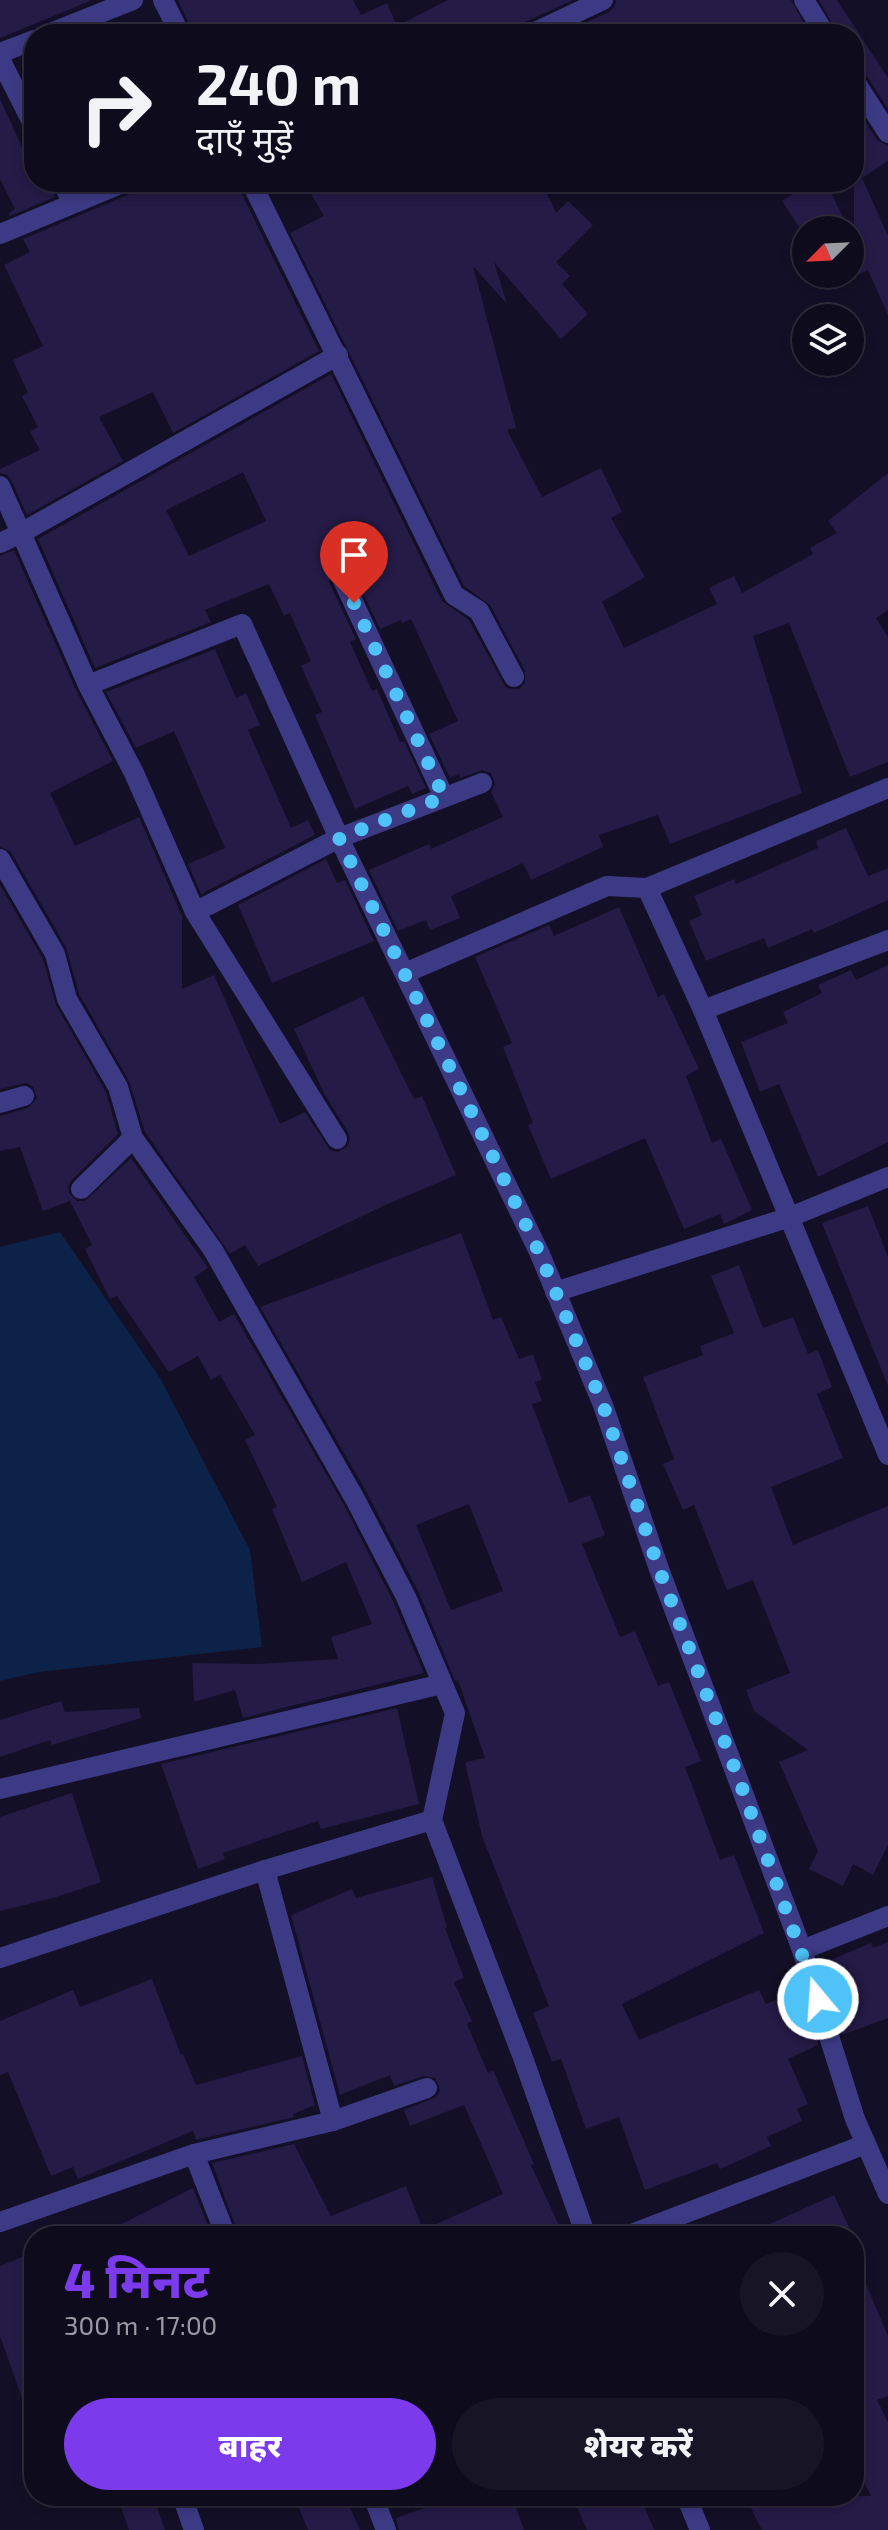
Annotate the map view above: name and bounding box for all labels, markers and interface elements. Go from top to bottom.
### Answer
text: 240 m [196,49,361,116]
icon: right [64,56,168,160]
text: दाएँ मुड़ें [196,117,293,160]
north arrow [792,216,864,288]
map controls [792,216,864,376]
button: layers [792,304,864,376]
pin [320,521,388,603]
icon: arrive [332,533,376,577]
position arrow [776,1957,860,2041]
text: 4 मिनट [64,2250,209,2308]
button: close [740,2252,824,2336]
text: 300 m · 17:00 [64,2309,217,2340]
button: बाहर [64,2398,436,2490]
button: शेयर करें [452,2398,824,2490]

